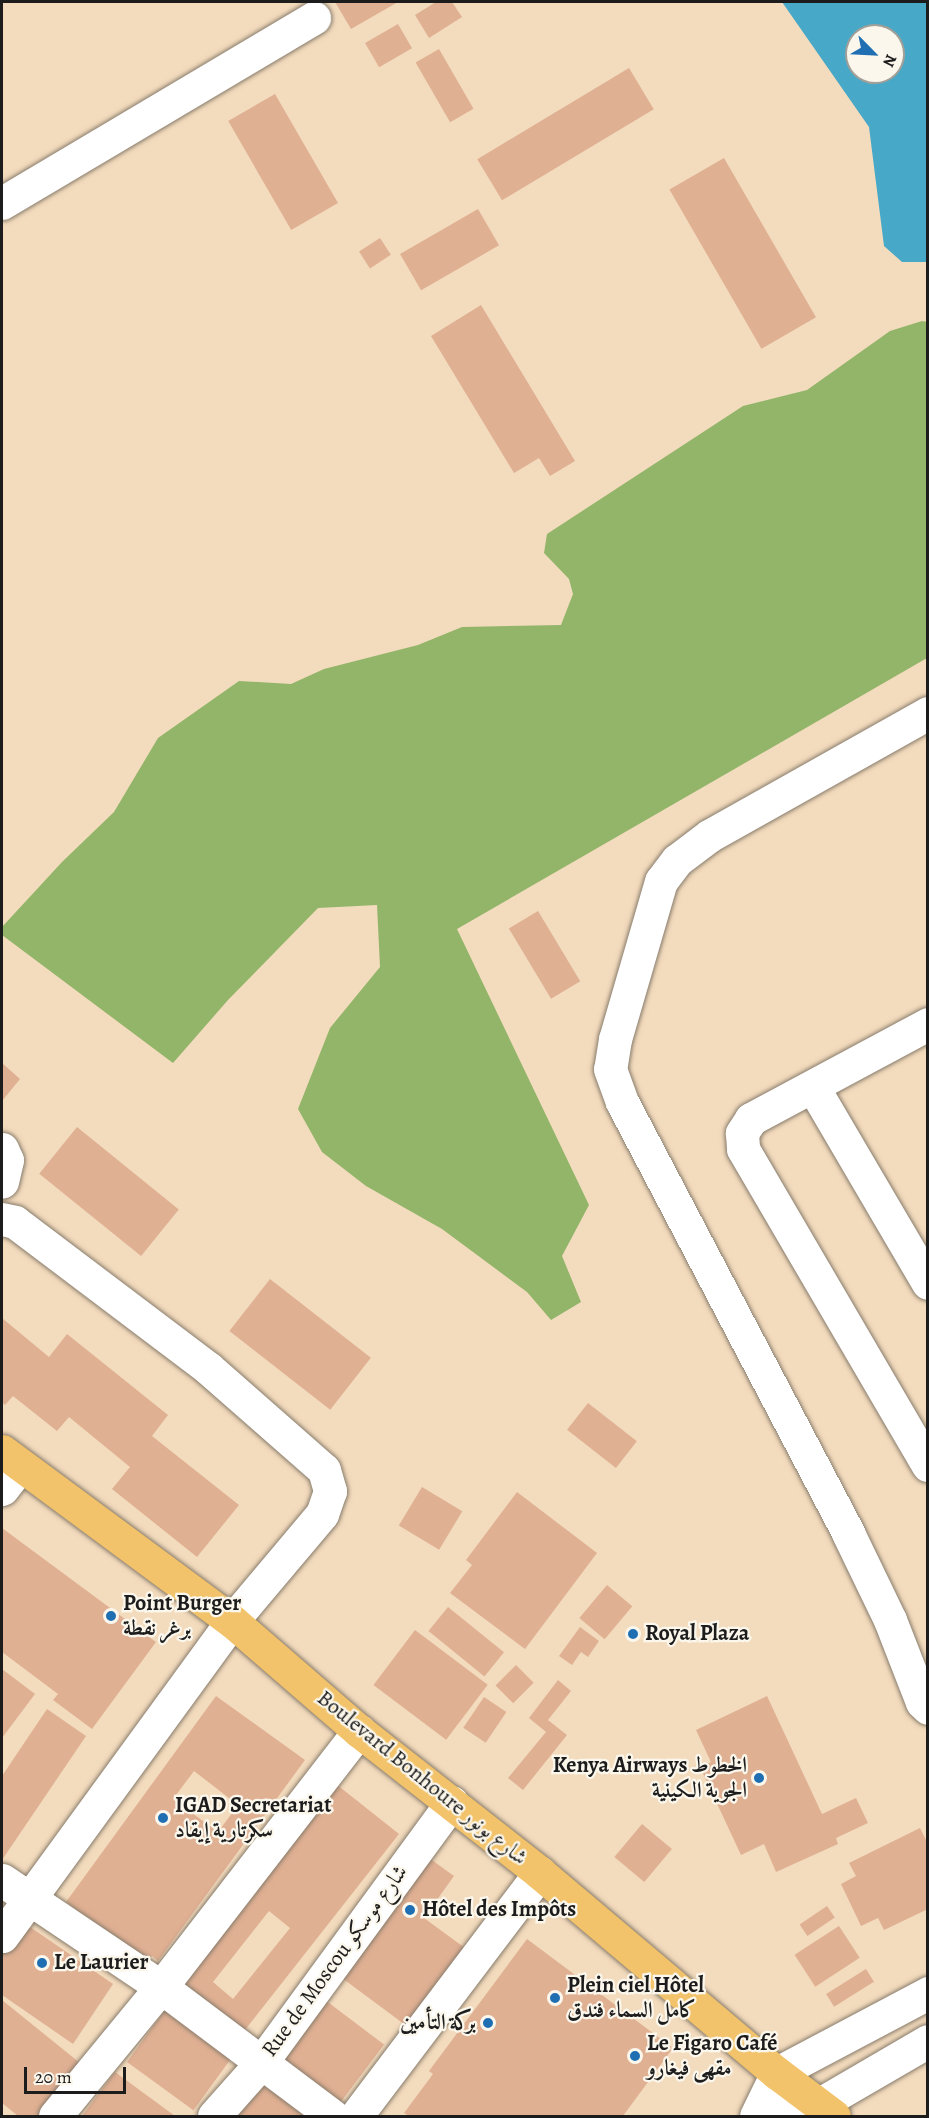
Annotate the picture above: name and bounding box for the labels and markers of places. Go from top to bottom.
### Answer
place label: Point Burger برغر نقطة [123,1590,241,1642]
marker: Point Burger برغر نقطة [104,1609,118,1623]
place label: Royal Plaza [645,1621,749,1647]
marker: Royal Plaza [626,1627,640,1641]
place label: Kenya Airways الخطوط الجوية الكينية [553,1752,747,1804]
marker: Kenya Airways الخطوط الجوية الكينية [752,1771,766,1785]
place label: IGAD Secretariat سكرتارية إيقاد [175,1792,332,1844]
marker: IGAD Secretariat سكرتارية إيقاد [156,1811,170,1825]
place label: Hôtel des Impôts [422,1897,576,1923]
marker: Hôtel des Impôts [403,1903,417,1917]
place label: Le Laurier [54,1950,149,1976]
marker: Le Laurier [35,1956,49,1970]
place label: Plein ciel Hôtel كامل السماء فندق [567,1972,704,2024]
marker: Plein ciel Hôtel كامل السماء فندق [548,1991,562,2005]
place label: بركة التأمين [400,2010,476,2036]
marker: بركة التأمين [481,2016,495,2030]
place label: Le Figaro Café مقهى فيغارو [647,2030,778,2082]
marker: Le Figaro Café مقهى فيغارو [628,2049,642,2063]

